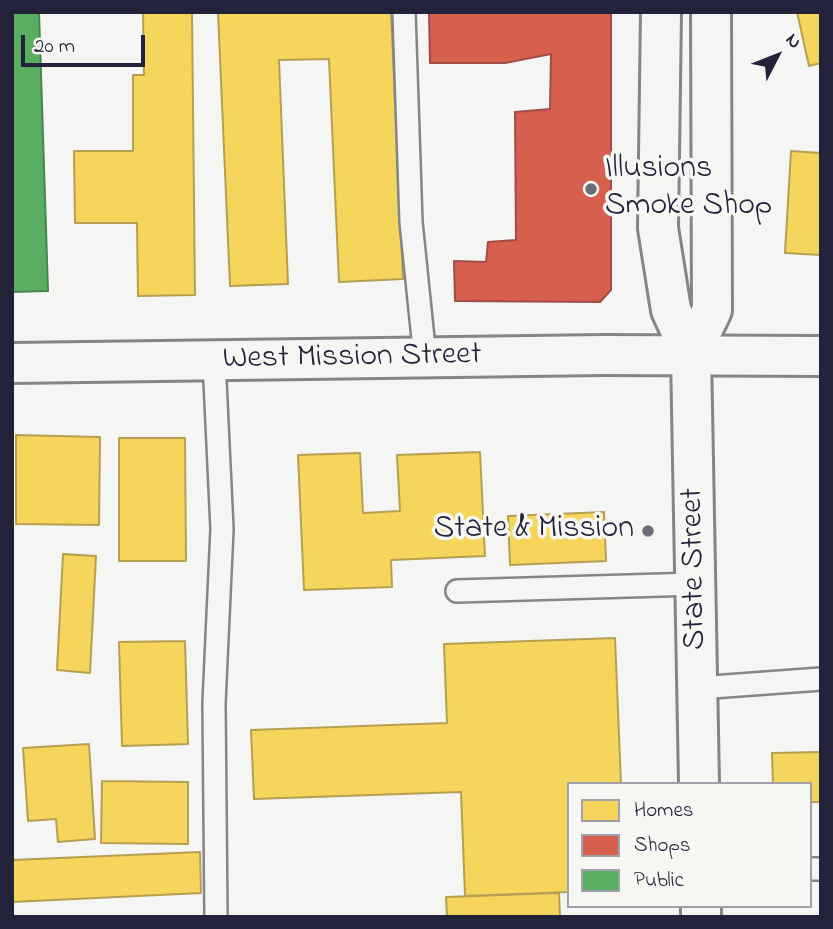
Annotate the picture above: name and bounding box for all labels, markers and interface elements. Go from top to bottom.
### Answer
scale bar [24,21,149,65]
north arrow [742,21,812,91]
text: N [779,28,807,55]
text: 20 m [34,32,75,62]
place label: Illusions Smoke Shop [605,152,772,227]
marker: Illusions Smoke Shop [583,181,599,197]
street label: West Mission Street [222,338,482,380]
street label: State Street [675,488,717,650]
place label: State & Mission [434,512,634,550]
marker: State & Mission [640,523,656,539]
legend [567,782,812,908]
text: Homes [634,796,694,826]
text: Shops [634,831,691,861]
text: Public [634,866,684,896]

